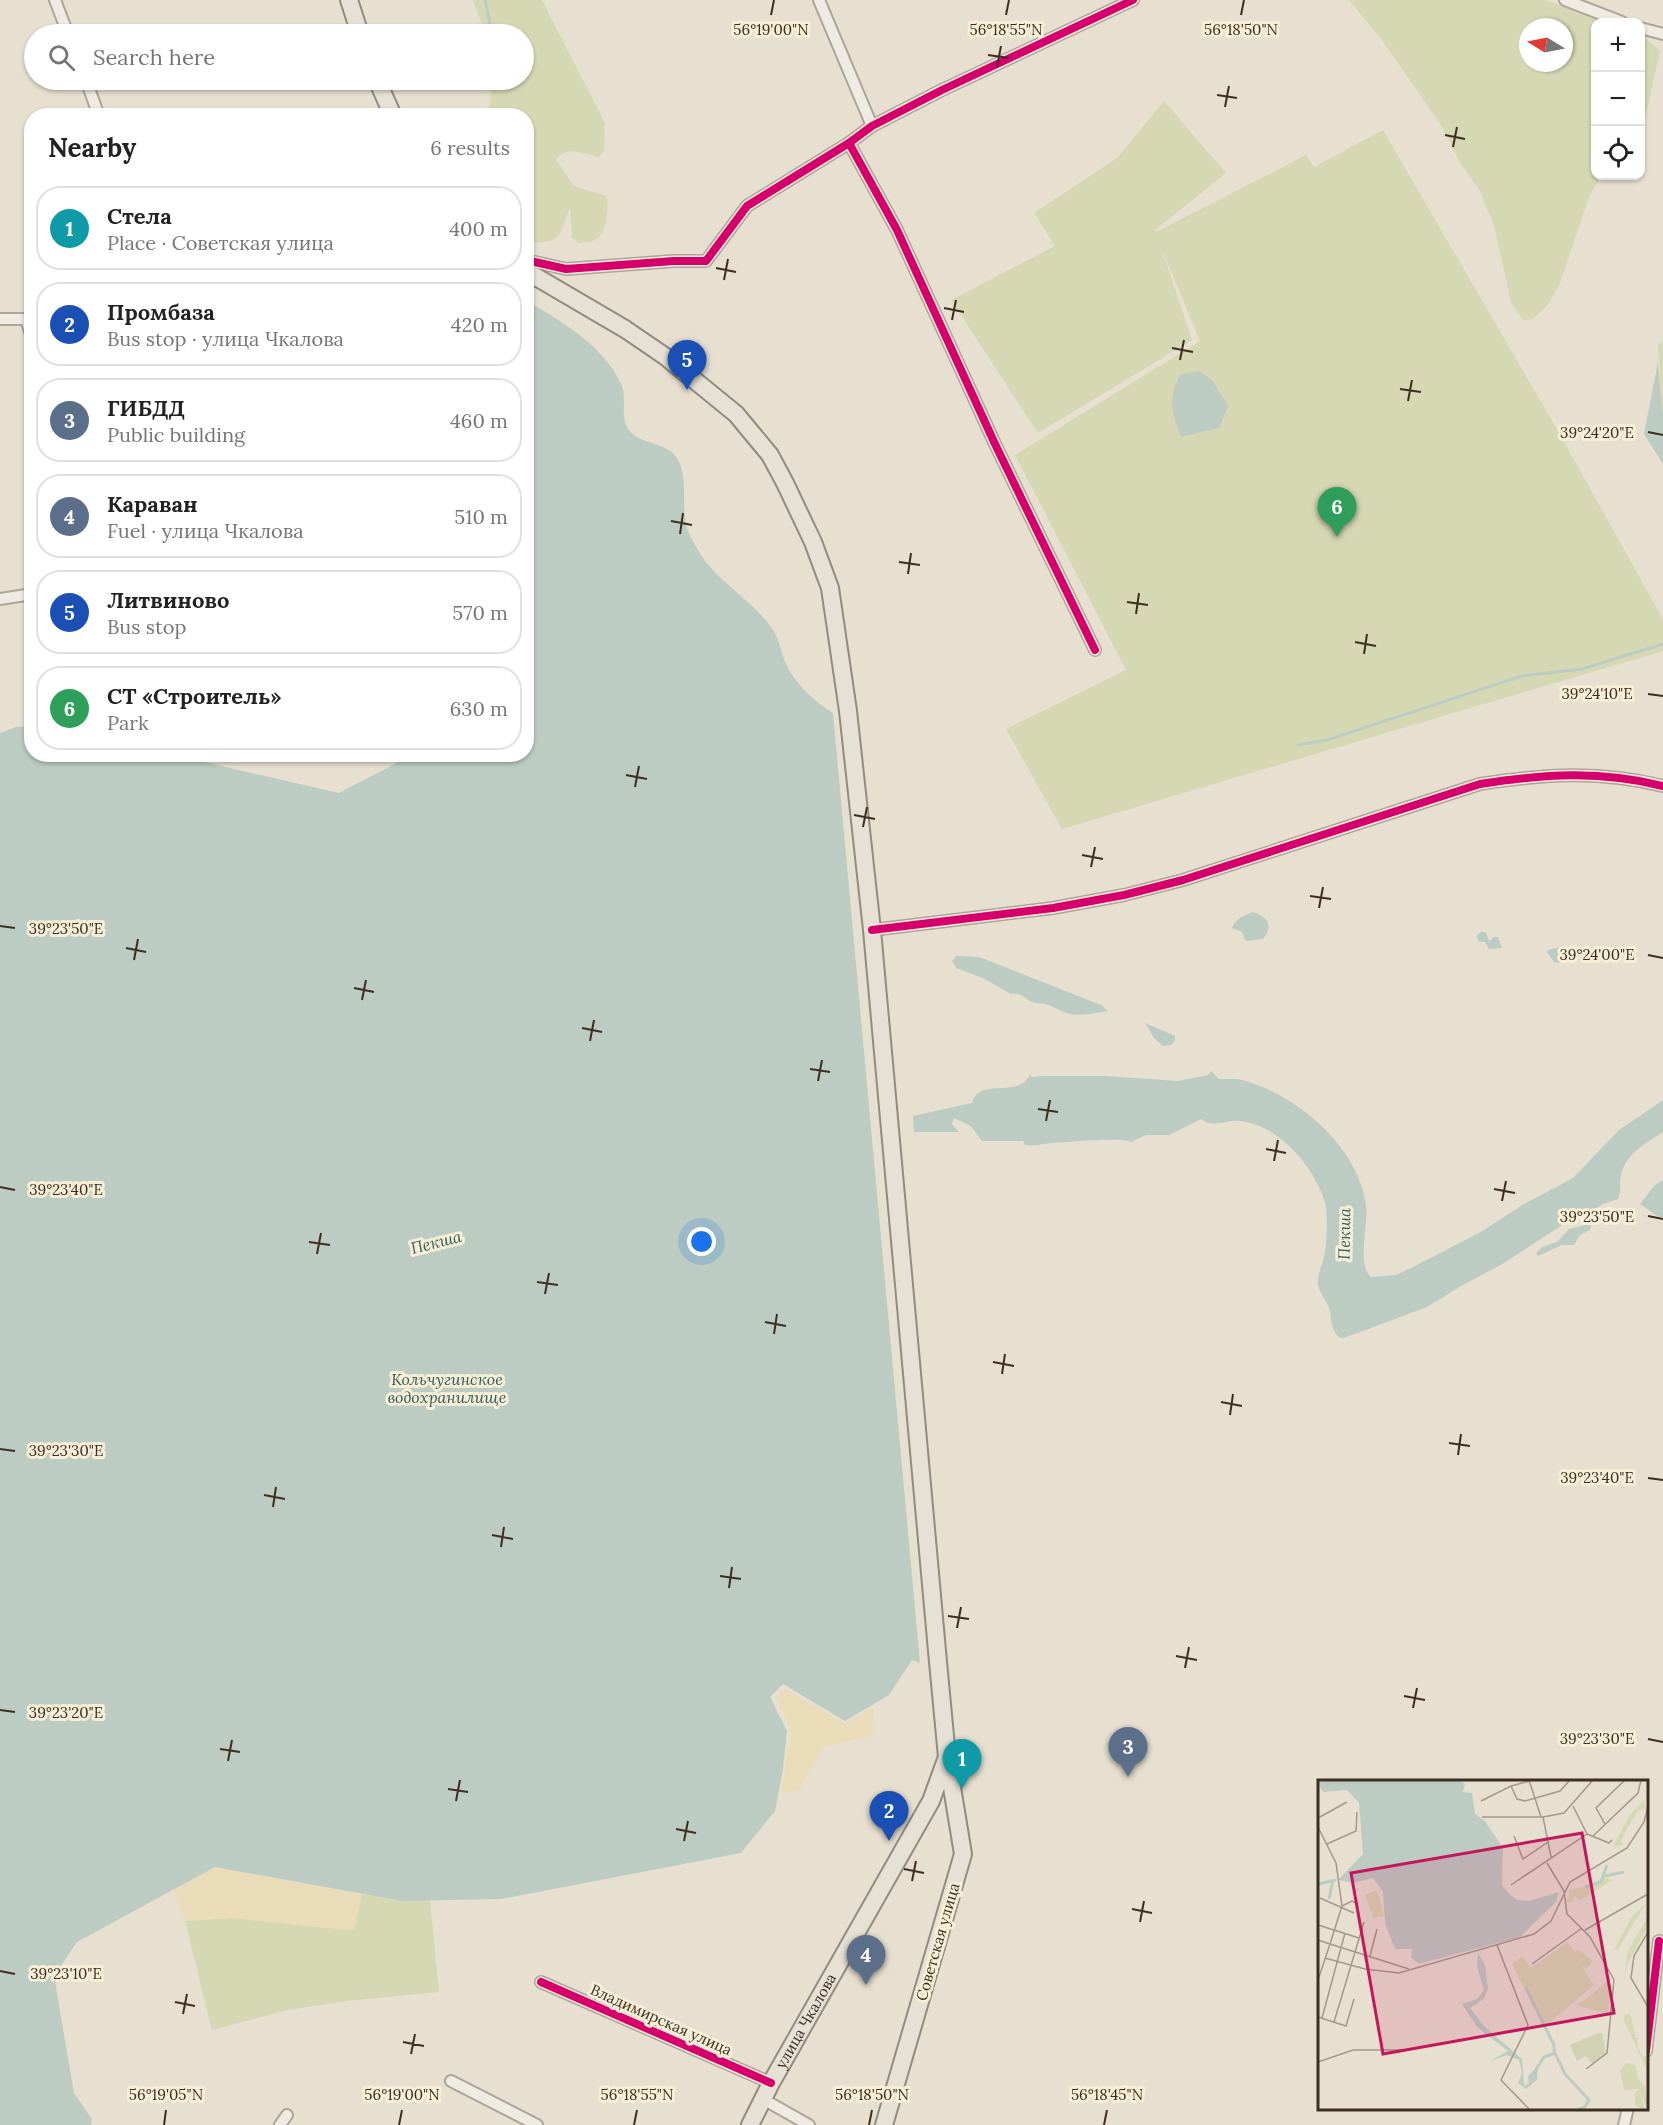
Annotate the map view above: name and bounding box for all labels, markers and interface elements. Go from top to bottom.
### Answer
north arrow [1519,18,1573,72]
map controls [1591,18,1645,180]
button: + [1591,18,1645,72]
text: 56°19'00"N [733,20,809,39]
text: 56°18'55"N [970,20,1042,39]
text: 56°18'50"N [1204,20,1278,39]
search box [24,24,534,90]
icon: search [45,41,78,74]
text: Search here [93,43,215,71]
button: − [1591,72,1645,126]
button: locate [1591,126,1645,180]
text: Nearby [48,131,136,164]
text: 6 results [430,135,510,160]
text: Стела [107,202,172,230]
text: 1 [65,216,74,241]
text: 400 m [449,216,508,241]
text: Place · Советская улица [107,230,334,255]
text: Промбаза [107,298,215,326]
text: 2 [64,312,75,337]
text: 420 m [451,312,508,337]
text: Bus stop · улица Чкалова [107,326,344,351]
pin: 5 [668,340,706,390]
text: ГИБДД [107,394,185,422]
text: 3 [64,408,75,433]
text: 460 m [450,408,508,433]
text: Public building [107,422,245,447]
text: 39°24'20"E [1560,423,1634,442]
pin: 6 [1318,488,1356,537]
text: Караван [107,490,198,518]
text: 4 [64,504,75,529]
text: 510 m [454,504,508,529]
text: Fuel · улица Чкалова [107,518,304,543]
text: Литвиново [107,586,230,614]
text: 5 [64,600,75,625]
text: 570 m [452,600,508,625]
text: Bus stop [107,614,186,639]
text: СТ «Строитель» [107,682,281,710]
text: 39°24'10"E [1561,684,1633,703]
text: 6 [64,696,75,721]
text: 630 m [450,696,508,721]
text: Park [107,710,149,735]
text: 39°23'50"E [29,919,103,938]
text: 39°24'00"E [1559,945,1635,964]
text: 39°23'40"E [29,1180,103,1199]
text: 39°23'50"E [1560,1207,1634,1226]
water label: Пекша [1334,1208,1354,1260]
water label: Пекша [409,1226,464,1258]
your location [687,1227,716,1256]
water label: Кольчугинское водохранилище [388,1369,507,1407]
text: 39°23'30"E [29,1441,103,1460]
text: 39°23'40"E [1560,1468,1634,1487]
text: 39°23'20"E [29,1703,103,1722]
pin: 3 [1108,1728,1148,1777]
text: 39°23'30"E [1560,1729,1634,1748]
pin: 1 [942,1740,982,1789]
inset map [1318,1780,1648,2110]
pin: 2 [870,1792,908,1841]
street label: Советская улица [912,1881,963,2003]
pin: 4 [846,1936,886,1985]
text: 39°23'10"E [30,1964,102,1983]
street label: улица Чкалова [771,1970,840,2072]
street label: Владимирская улица [588,1980,735,2059]
text: 56°19'05"N [129,2085,203,2104]
text: 56°19'00"N [364,2085,440,2104]
text: 56°18'55"N [601,2085,673,2104]
text: 56°18'50"N [835,2085,909,2104]
text: 56°18'45"N [1071,2085,1143,2104]

